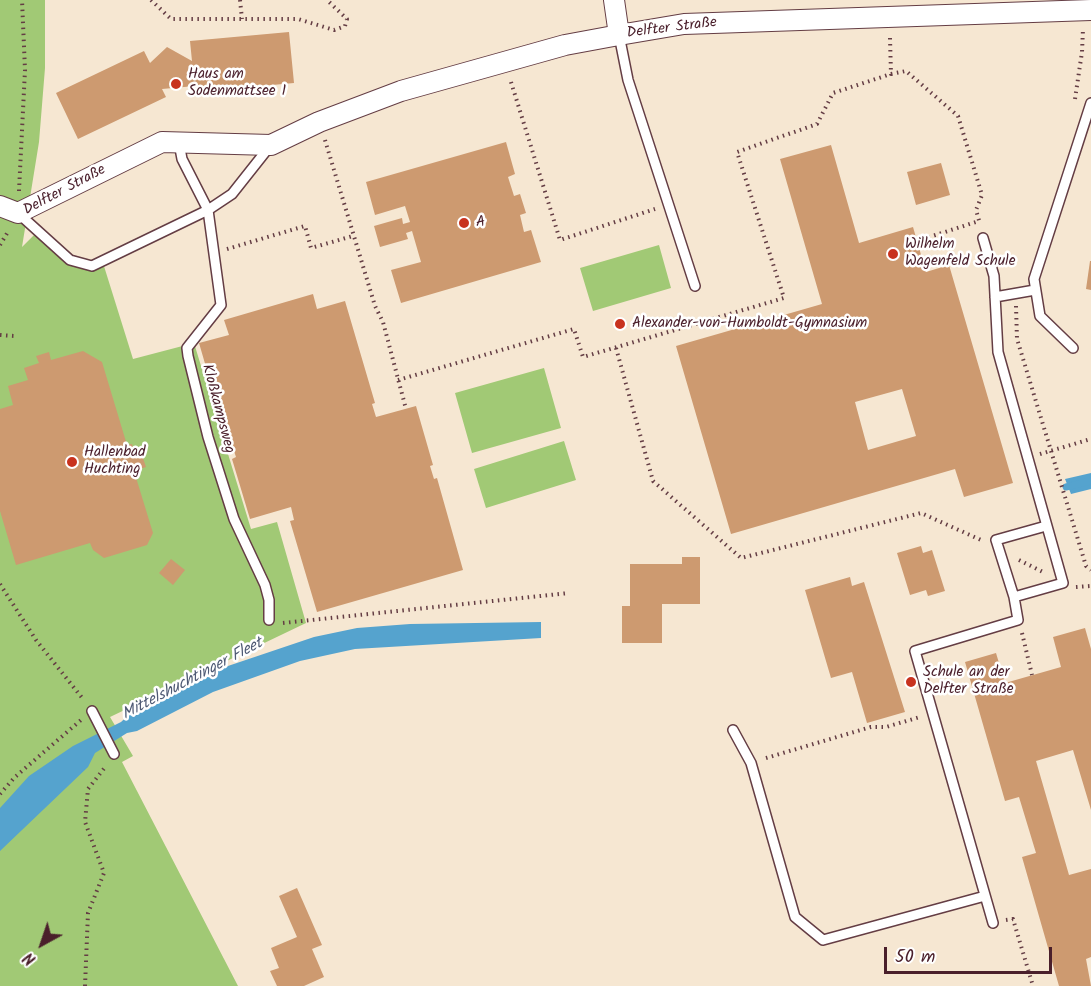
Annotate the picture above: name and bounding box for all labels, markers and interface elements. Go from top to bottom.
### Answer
street label: Delfter Straße [626,15,718,43]
place label: Haus am Sodenmattsee 1 [188,66,286,101]
marker: Haus am Sodenmattsee 1 [169,77,183,91]
street label: Delfter Straße [21,162,109,220]
place label: A [476,214,485,232]
marker: A [457,216,471,230]
place label: Wilhelm Wagenfeld Schule [905,236,1016,271]
marker: Wilhelm Wagenfeld Schule [886,247,900,261]
place label: Alexander-von-Humboldt-Gymnasium [632,315,867,333]
marker: Alexander-von-Humboldt-Gymnasium [613,317,627,331]
street label: Kloßkampsweg [196,362,238,456]
place label: Hallenbad Huchting [84,444,146,479]
marker: Hallenbad Huchting [65,455,79,469]
water label: Mittelshuchtinger Fleet [119,635,267,725]
place label: Schule an der Delfter Straße [923,664,1014,699]
marker: Schule an der Delfter Straße [904,675,918,689]
north arrow [12,914,72,974]
scale bar [887,935,1055,973]
text: 50 m [895,943,935,972]
text: N [18,945,42,971]

